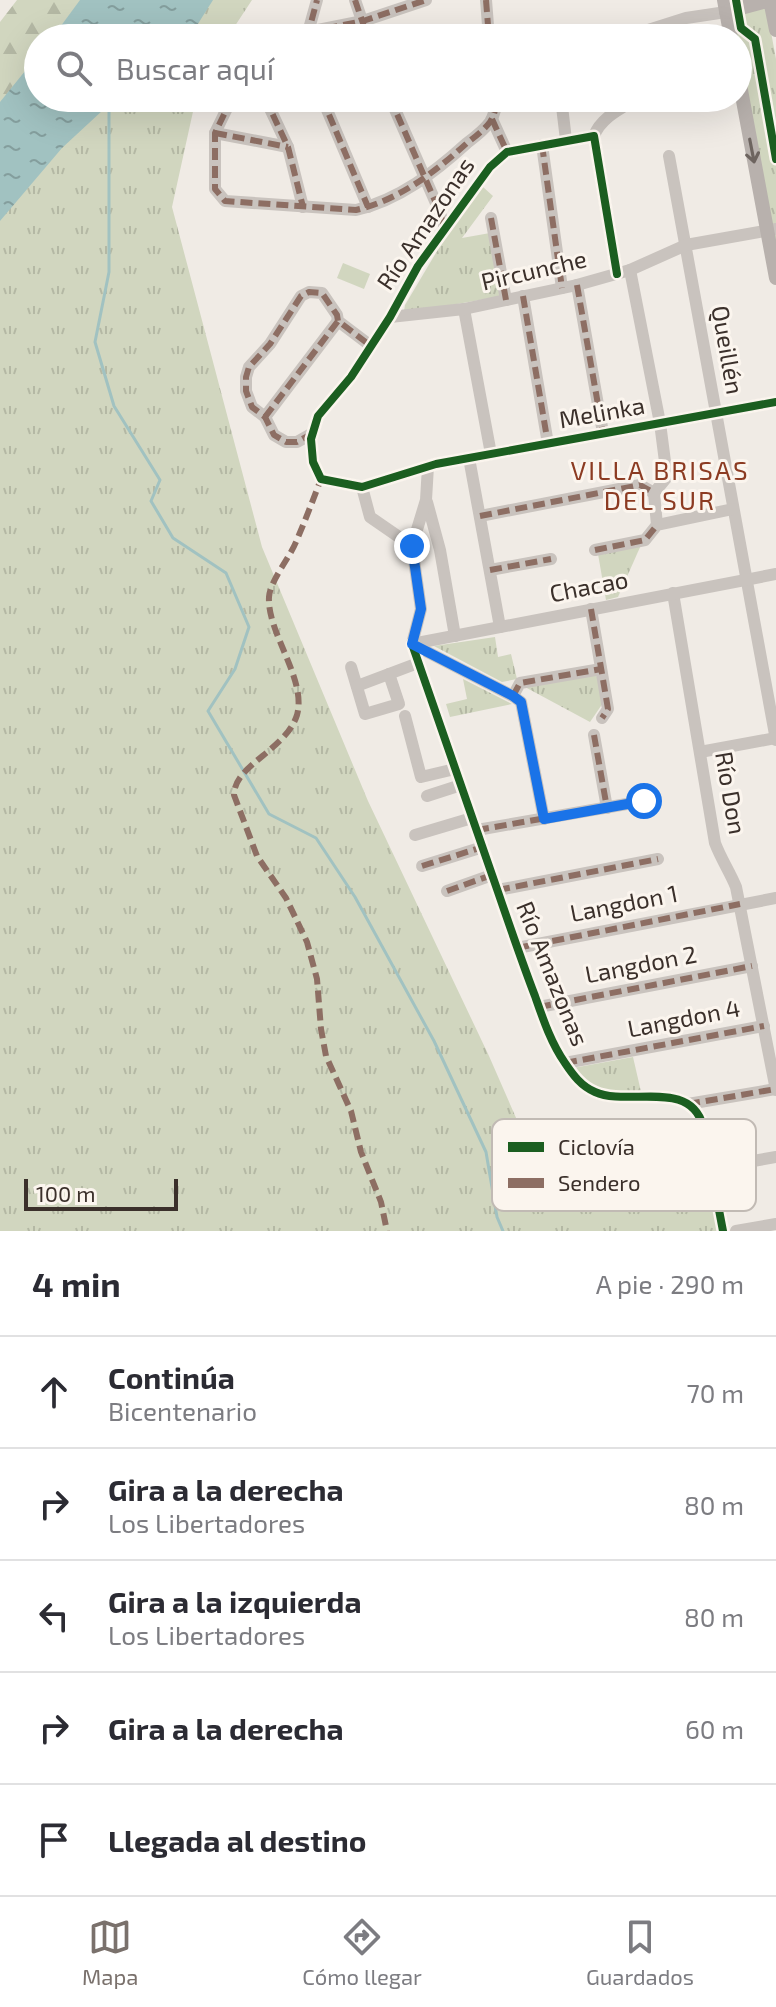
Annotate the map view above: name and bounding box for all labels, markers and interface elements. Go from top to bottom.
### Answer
search box [24,24,752,112]
icon: search [52,46,96,90]
text: Buscar aquí [116,50,274,86]
one-way arrow [746,137,761,163]
street label: Río Amazonas [370,151,480,295]
street label: Pircunche [478,243,589,296]
street label: Queillén [706,303,751,396]
street label: Melinka [557,390,647,433]
district label: VILLA BRISAS DEL SUR [570,454,750,515]
route end [394,528,430,564]
street label: Chacao [547,564,630,607]
street label: Río Don [710,749,753,836]
route start [626,783,662,819]
street label: Langdon 1 [567,878,680,927]
street label: Río Amazonas [511,897,596,1050]
street label: Langdon 2 [583,939,699,989]
street label: Langdon 4 [625,992,743,1043]
legend [492,1119,756,1211]
text: Ciclovía [558,1133,635,1159]
text: Sendero [558,1169,640,1195]
scale bar [24,1175,178,1211]
text: 100 m [36,1180,95,1206]
text: 4 min [32,1263,121,1304]
text: A pie · 290 m [596,1268,744,1299]
text: Continúa [108,1359,235,1395]
icon: ahead [32,1370,76,1414]
text: 70 m [686,1377,744,1408]
text: Bicentenario [108,1395,257,1426]
text: Gira a la derecha [108,1471,344,1507]
icon: right [32,1482,76,1526]
text: 80 m [684,1489,744,1520]
text: Los Libertadores [108,1507,305,1538]
text: Gira a la izquierda [108,1583,362,1619]
icon: left [32,1594,76,1638]
text: 80 m [684,1601,744,1632]
text: Los Libertadores [108,1619,305,1650]
icon: right [32,1706,76,1750]
text: Gira a la derecha [108,1710,344,1746]
text: 60 m [685,1713,744,1744]
icon: arrive [32,1818,76,1862]
text: Llegada al destino [108,1822,367,1858]
tab: Mapa [82,1915,138,1989]
tab: Cómo llegar [302,1915,422,1989]
tab: Guardados [586,1915,694,1989]

